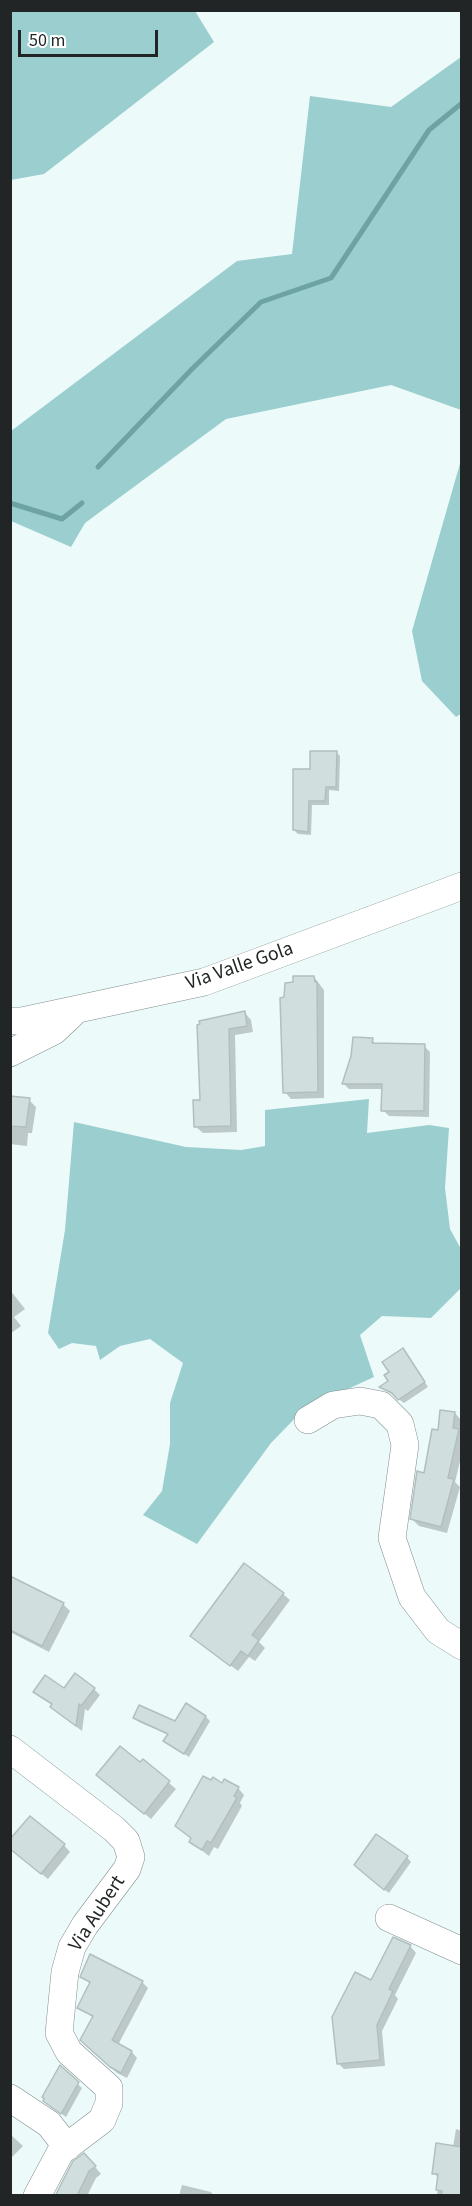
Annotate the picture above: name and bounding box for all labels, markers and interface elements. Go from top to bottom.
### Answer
scale bar [21,18,160,56]
text: 50 m [29,28,65,53]
street label: Via Valle Gola [183,937,297,997]
street label: Via Aubert [65,1872,131,1956]

